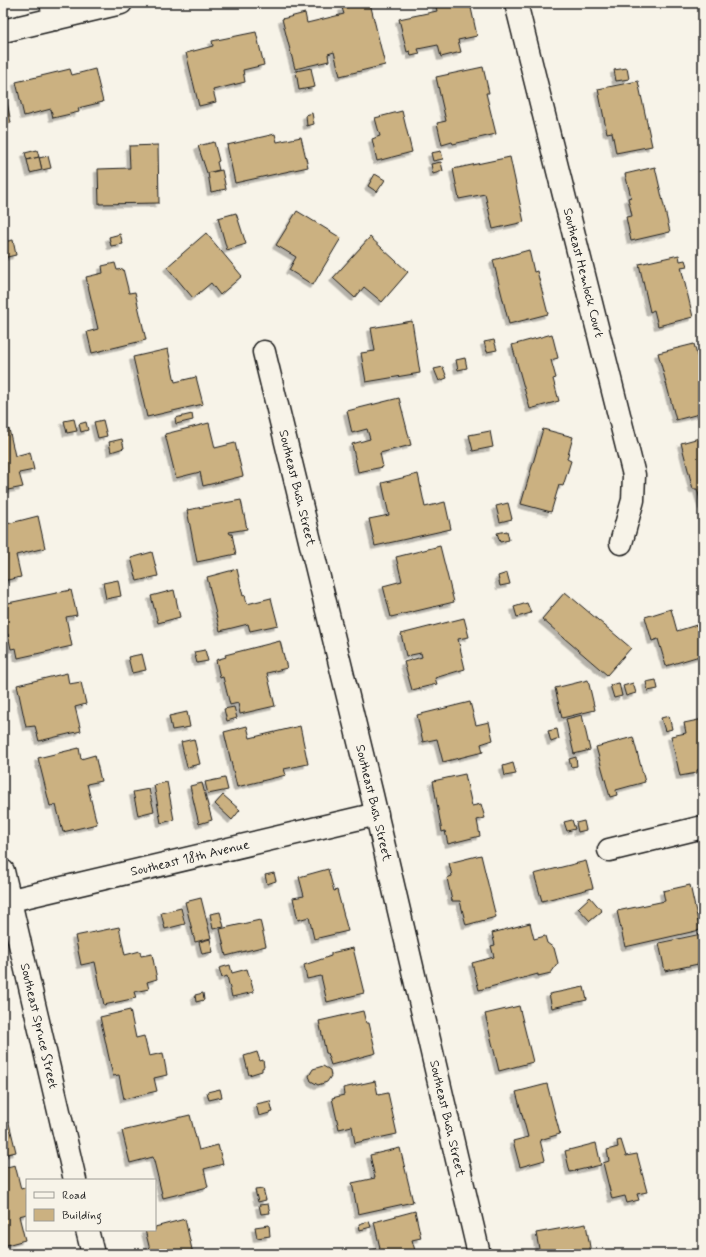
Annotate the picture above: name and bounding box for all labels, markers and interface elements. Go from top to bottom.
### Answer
street label: Southeast Hemlock Court [559,206,608,339]
street label: Southeast Bush Street [275,428,320,548]
street label: Southeast Bush Street [352,743,396,863]
street label: Southeast 18th Avenue [129,836,251,880]
street label: Southeast Spruce Street [16,961,62,1090]
street label: Southeast Bush Street [426,1058,469,1179]
legend [26,1179,156,1231]
text: Road [62,1188,86,1204]
text: Building [62,1208,102,1225]

